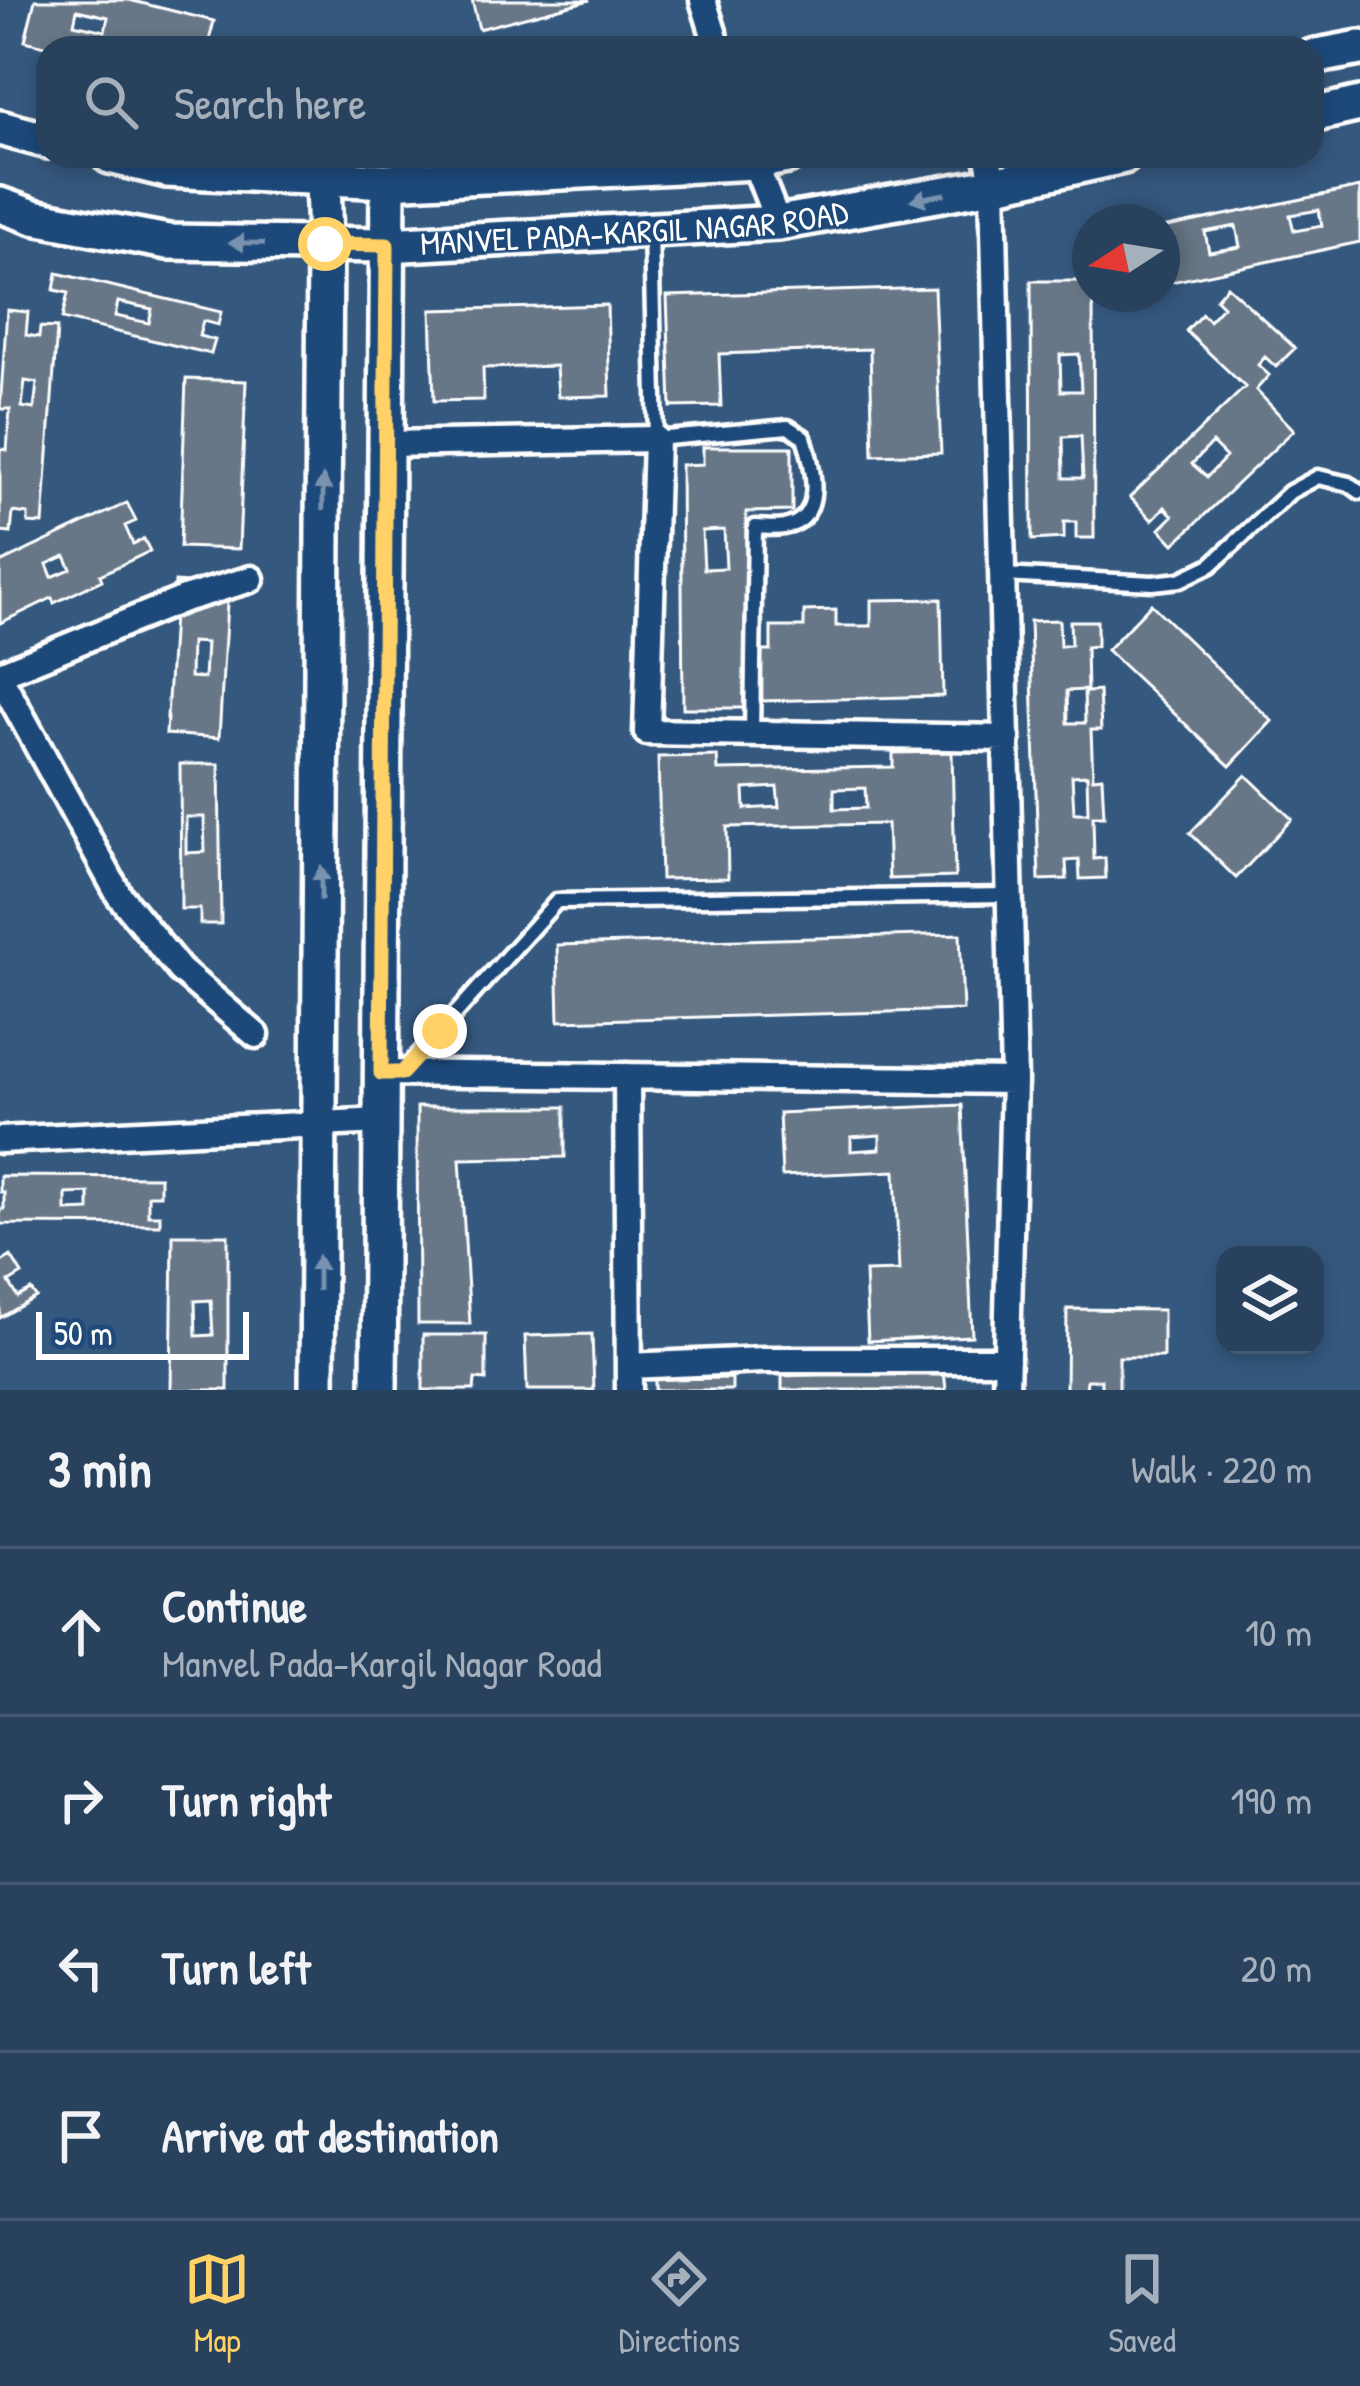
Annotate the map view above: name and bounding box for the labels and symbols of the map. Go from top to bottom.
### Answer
one-way arrow [908,188,946,206]
street label: MANVEL PADA-KARGIL NAGAR ROAD [419,189,851,265]
north arrow [1072,204,1180,312]
route start [298,217,352,271]
one-way arrow [227,234,265,253]
one-way arrow [314,473,333,511]
one-way arrow [311,863,331,901]
route end [413,1004,467,1058]
one-way arrow [308,1253,328,1291]
scale bar [36,1306,249,1359]

